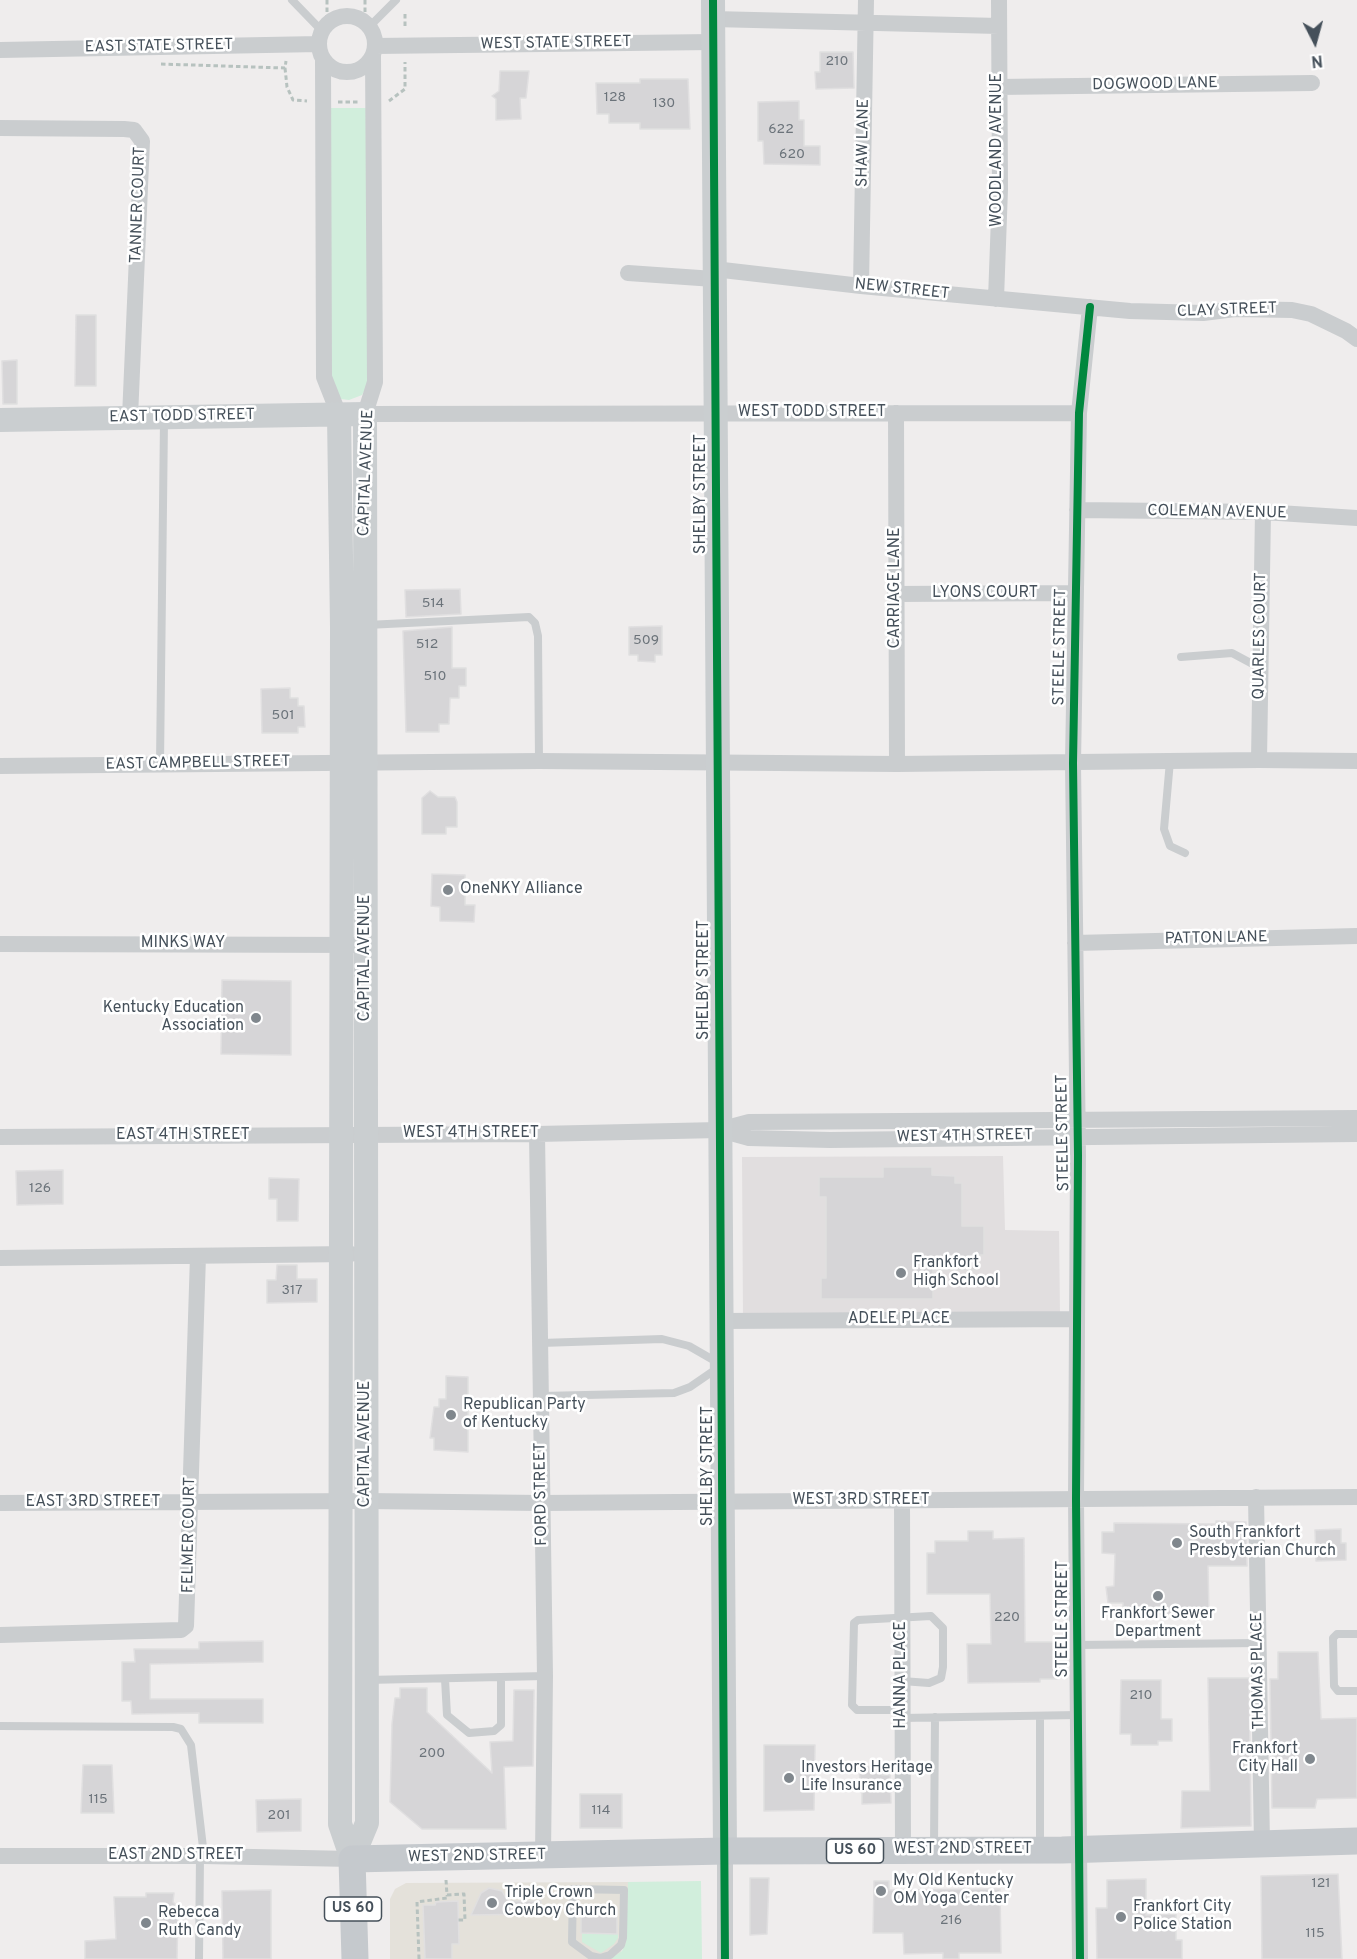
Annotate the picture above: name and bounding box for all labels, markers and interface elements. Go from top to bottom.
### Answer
north arrow [1285,12,1345,72]
street label: WEST STATE STREET [480,33,632,55]
street label: EAST STATE STREET [85,36,233,58]
text: N [1310,49,1324,70]
house number: 210 [826,54,848,70]
street label: WOODLAND AVENUE [988,73,1008,227]
street label: DOGWOOD LANE [1092,74,1218,96]
house number: 128 [604,90,626,106]
house number: 130 [653,96,675,112]
street label: SHAW LANE [854,99,874,187]
house number: 622 [768,122,794,138]
street label: TANNER COURT [127,146,151,264]
house number: 620 [779,147,805,163]
street label: NEW STREET [854,275,950,305]
street label: CLAY STREET [1176,300,1278,322]
street label: WEST TODD STREET [738,403,886,423]
street label: EAST TODD STREET [109,406,255,428]
street label: CAPITAL AVENUE [355,409,379,537]
street label: SHELBY STREET [692,434,712,554]
street label: COLEMAN AVENUE [1147,502,1287,524]
street label: CARRIAGE LANE [886,527,906,649]
street label: QUARLES COURT [1250,572,1272,700]
street label: LYONS COURT [932,584,1038,604]
street label: STEELE STREET [1050,588,1072,706]
house number: 514 [422,596,444,612]
house number: 509 [633,633,659,649]
house number: 512 [416,637,438,653]
house number: 510 [424,669,446,685]
house number: 501 [272,708,294,724]
street label: EAST CAMPBELL STREET [105,753,291,775]
place label: OneNKY Alliance [460,880,583,900]
marker: OneNKY Alliance [441,883,455,897]
street label: CAPITAL AVENUE [356,895,376,1021]
street label: SHELBY STREET [695,920,715,1040]
street label: PATTON LANE [1164,929,1268,949]
street label: MINKS WAY [141,934,225,954]
place label: Kentucky Education Association [103,999,244,1037]
marker: Kentucky Education Association [249,1011,263,1025]
street label: STEELE STREET [1053,1074,1075,1192]
street label: WEST 4TH STREET [403,1124,539,1144]
street label: EAST 4TH STREET [116,1126,250,1146]
street label: WEST 4TH STREET [897,1126,1033,1148]
house number: 126 [29,1181,51,1197]
place label: Frankfort High School [913,1254,999,1292]
marker: Frankfort High School [894,1266,908,1280]
house number: 317 [282,1283,302,1299]
street label: ADELE PLACE [848,1310,950,1330]
street label: CAPITAL AVENUE [356,1381,376,1507]
place label: Republican Party of Kentucky [463,1396,586,1434]
street label: SHELBY STREET [699,1406,719,1526]
marker: Republican Party of Kentucky [444,1408,458,1422]
street label: FORD STREET [531,1442,553,1546]
street label: FELMER COURT [179,1477,201,1593]
street label: WEST 3RD STREET [792,1491,930,1511]
street label: EAST 3RD STREET [26,1493,160,1513]
place label: South Frankfort Presbyterian Church [1189,1524,1336,1562]
marker: South Frankfort Presbyterian Church [1170,1536,1184,1550]
street label: STEELE STREET [1054,1560,1074,1678]
marker: Frankfort Sewer Department [1151,1589,1165,1603]
place label: Frankfort Sewer Department [1101,1605,1215,1643]
house number: 220 [994,1610,1020,1626]
street label: THOMAS PLACE [1248,1612,1270,1730]
street label: HANNA PLACE [892,1621,912,1729]
house number: 210 [1130,1688,1152,1704]
place label: Frankfort City Hall [1232,1740,1298,1778]
house number: 200 [419,1746,445,1762]
marker: Frankfort City Hall [1303,1752,1317,1766]
place label: Investors Heritage Life Insurance [801,1759,933,1797]
marker: Investors Heritage Life Insurance [782,1771,796,1785]
house number: 115 [88,1792,108,1808]
house number: 114 [592,1803,610,1819]
house number: 201 [268,1808,290,1824]
road number: US 60 [826,1839,884,1863]
street label: WEST 2ND STREET [894,1840,1032,1860]
street label: EAST 2ND STREET [108,1846,244,1866]
street label: WEST 2ND STREET [408,1846,546,1868]
place label: My Old Kentucky OM Yoga Center [893,1872,1014,1910]
house number: 121 [1311,1876,1331,1892]
place label: Triple Crown Cowboy Church [504,1884,616,1922]
marker: My Old Kentucky OM Yoga Center [874,1884,888,1898]
marker: Triple Crown Cowboy Church [485,1896,499,1910]
road number: US 60 [324,1897,382,1921]
place label: Frankfort City Police Station [1133,1898,1232,1936]
place label: Rebecca Ruth Candy [158,1904,242,1942]
marker: Frankfort City Police Station [1114,1910,1128,1924]
house number: 216 [940,1913,962,1929]
marker: Rebecca Ruth Candy [139,1916,153,1930]
house number: 115 [1305,1926,1325,1942]

